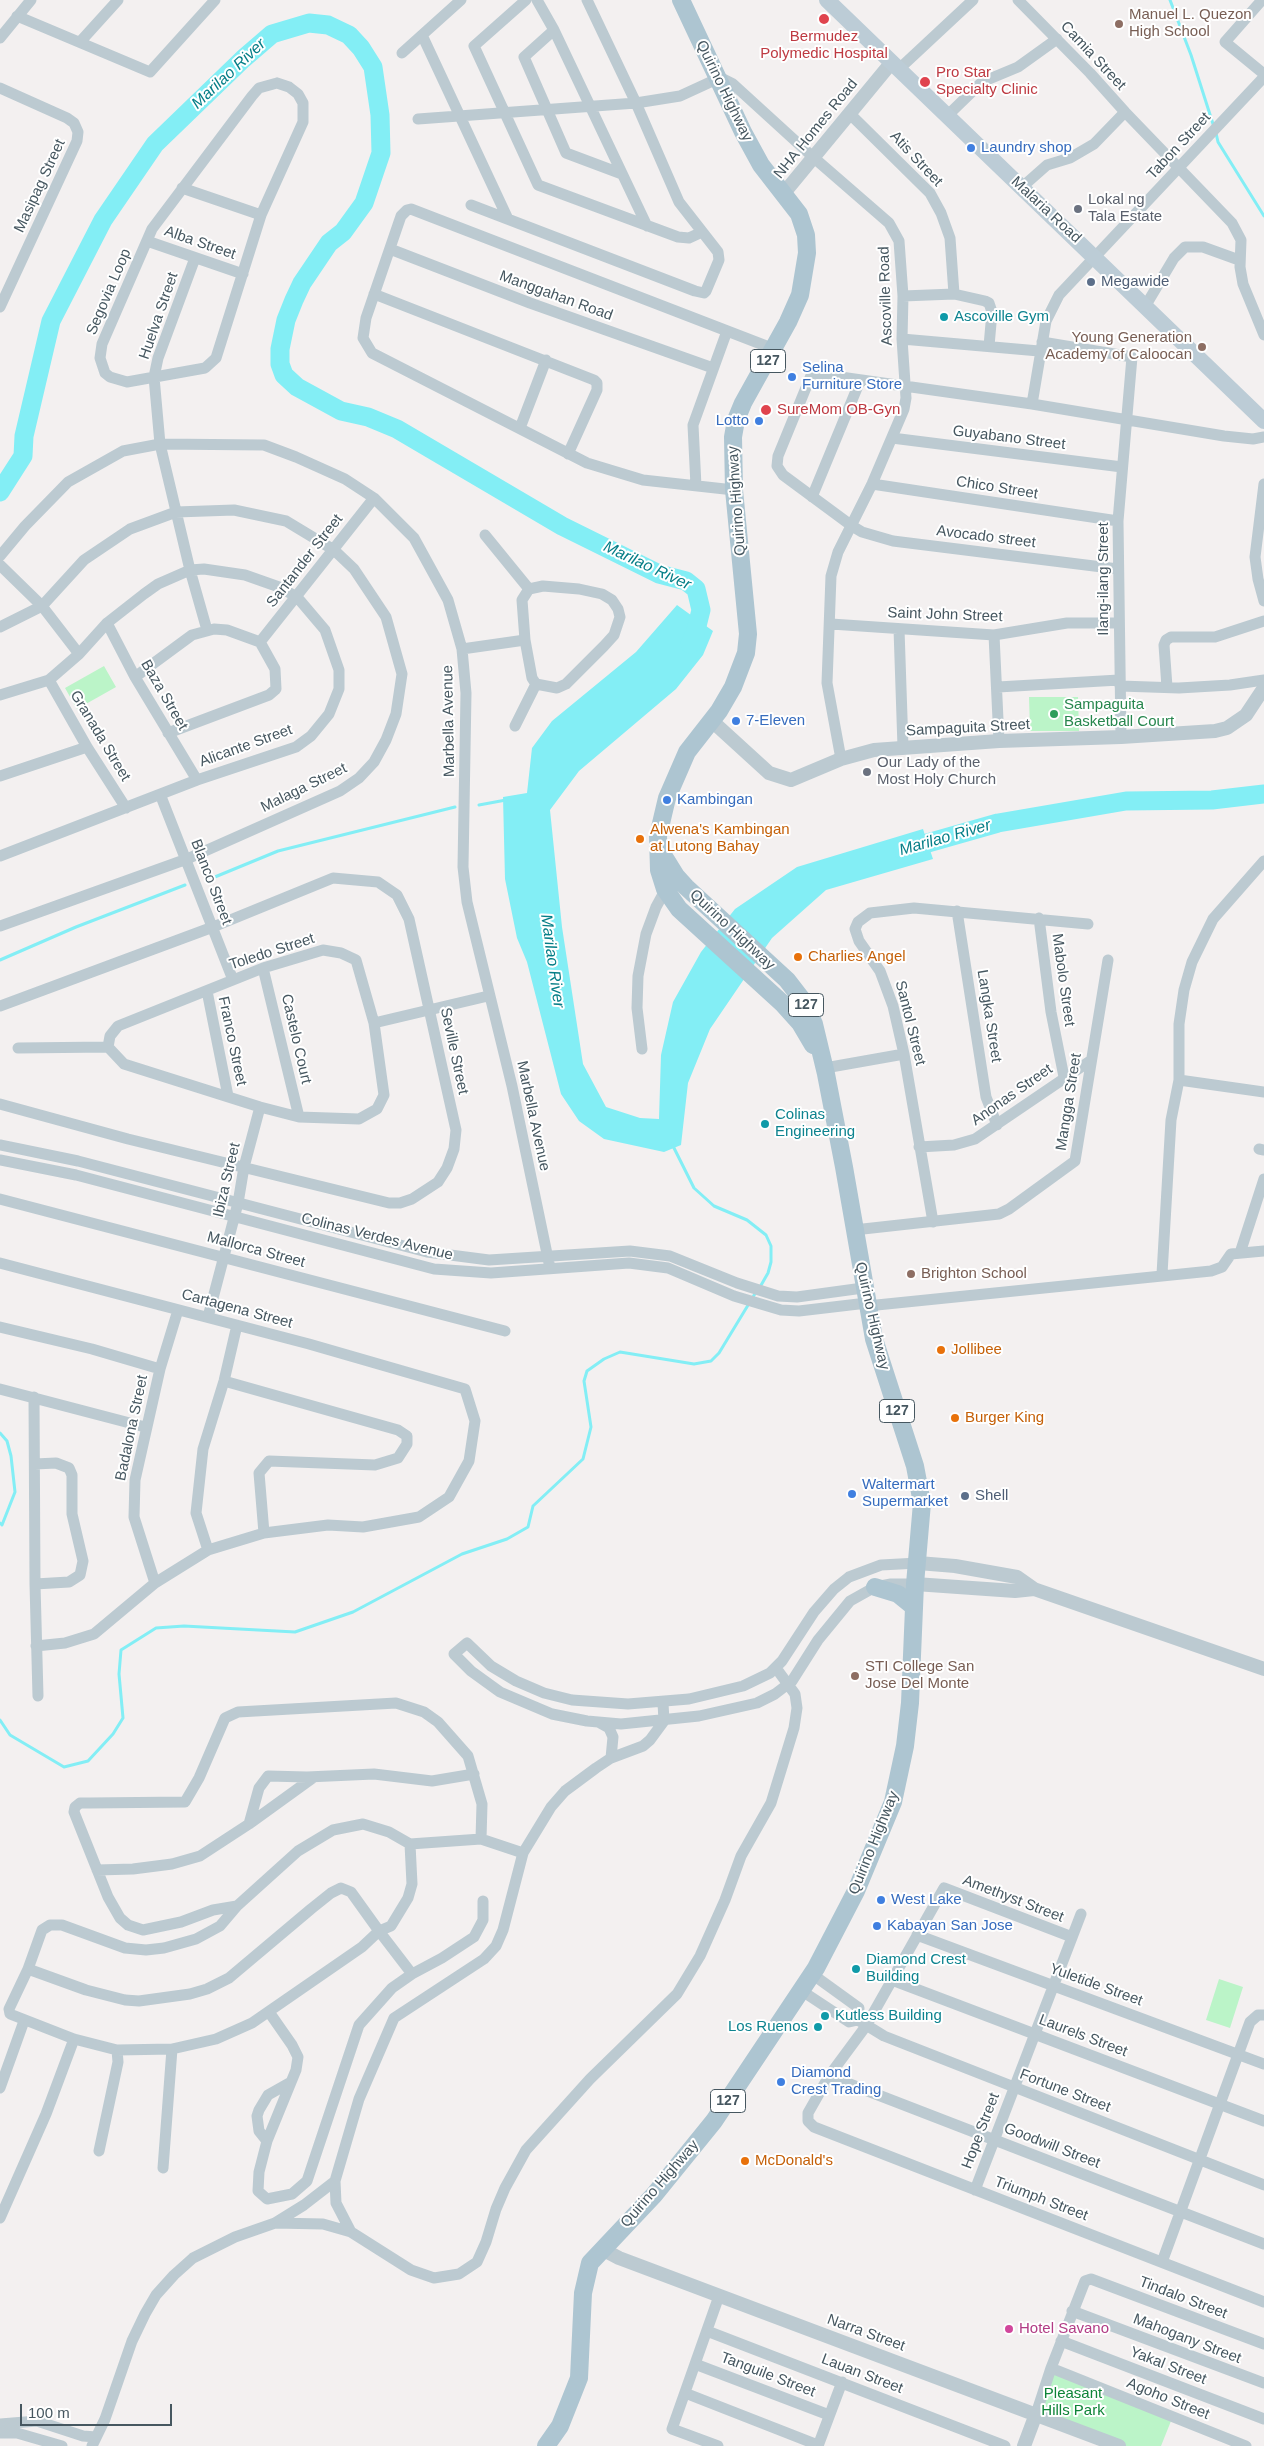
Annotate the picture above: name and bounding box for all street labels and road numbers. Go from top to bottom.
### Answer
street label: Camia Street [1057,18,1129,94]
street label: Quirino Highway [692,38,756,144]
street label: NHA Homes Road [770,75,862,183]
street label: Tabon Street [1143,109,1215,183]
street label: Atis Street [886,128,946,190]
street label: Masipag Street [11,136,69,236]
street label: Malaria Road [1007,173,1085,247]
street label: Alba Street [162,222,238,264]
street label: Segovia Loop [83,246,135,338]
street label: Ascoville Road [875,246,897,346]
street label: Manggahan Road [497,267,615,325]
street label: Huelva Street [136,270,182,362]
road number: 127 [750,350,786,372]
street label: Guyabano Street [952,422,1066,454]
street label: Quirino Highway [724,445,750,557]
street label: Chico Street [955,473,1039,503]
street label: Santander Street [263,511,347,611]
street label: Avocado street [935,522,1037,552]
street label: Ilang-ilang Street [1095,522,1113,636]
street label: Saint John Street [887,604,1003,626]
street label: Baza Street [137,657,191,733]
street label: Marbella Avenue [439,665,459,777]
street label: Granada Street [66,687,134,785]
street label: Sampaguita Street [905,716,1031,740]
street label: Alicante Street [197,721,295,771]
street label: Malaga Street [258,759,350,817]
street label: Blanco Street [186,837,236,927]
street label: Quirino Highway [686,886,778,974]
street label: Toledo Street [227,930,317,974]
street label: Mabolo Street [1048,933,1078,1027]
street label: Langka Street [973,968,1005,1064]
street label: Santol Street [891,979,929,1067]
street label: Castelo Court [277,992,315,1086]
road number: 127 [788,994,824,1016]
street label: Franco Street [214,995,250,1087]
street label: Seville Street [436,1006,472,1096]
street label: Mangga Street [1052,1052,1086,1152]
street label: Marbella Avenue [513,1059,553,1173]
street label: Anonas Street [968,1060,1056,1130]
street label: Ibiza Street [210,1141,244,1219]
street label: Colinas Verdes Avenue [299,1209,455,1265]
street label: Mallorca Street [205,1228,307,1272]
street label: Quirino Highway [851,1260,893,1372]
street label: Cartagena Street [179,1286,295,1332]
street label: Badalona Street [112,1374,152,1482]
road number: 127 [880,1400,914,1422]
street label: Quirino Highway [845,1789,903,1897]
street label: Amethyst Street [960,1871,1066,1927]
street label: Yuletide Street [1047,1960,1145,2010]
street label: Laurels Street [1036,2011,1130,2061]
street label: Fortune Street [1017,2065,1113,2117]
road number: 127 [710,2090,746,2112]
street label: Hope Street [958,2090,1004,2172]
street label: Goodwill Street [1001,2119,1103,2173]
street label: Quirino Highway [617,2137,703,2231]
street label: Triumph Street [992,2173,1090,2225]
street label: Tindalo Street [1136,2273,1230,2323]
street label: Mahogany Street [1130,2310,1244,2368]
street label: Narra Street [825,2311,907,2355]
street label: Yakal Street [1127,2343,1209,2389]
street label: Tanguile Street [718,2349,818,2401]
street label: Lauan Street [819,2350,905,2398]
street label: Agoho Street [1124,2374,1212,2424]

